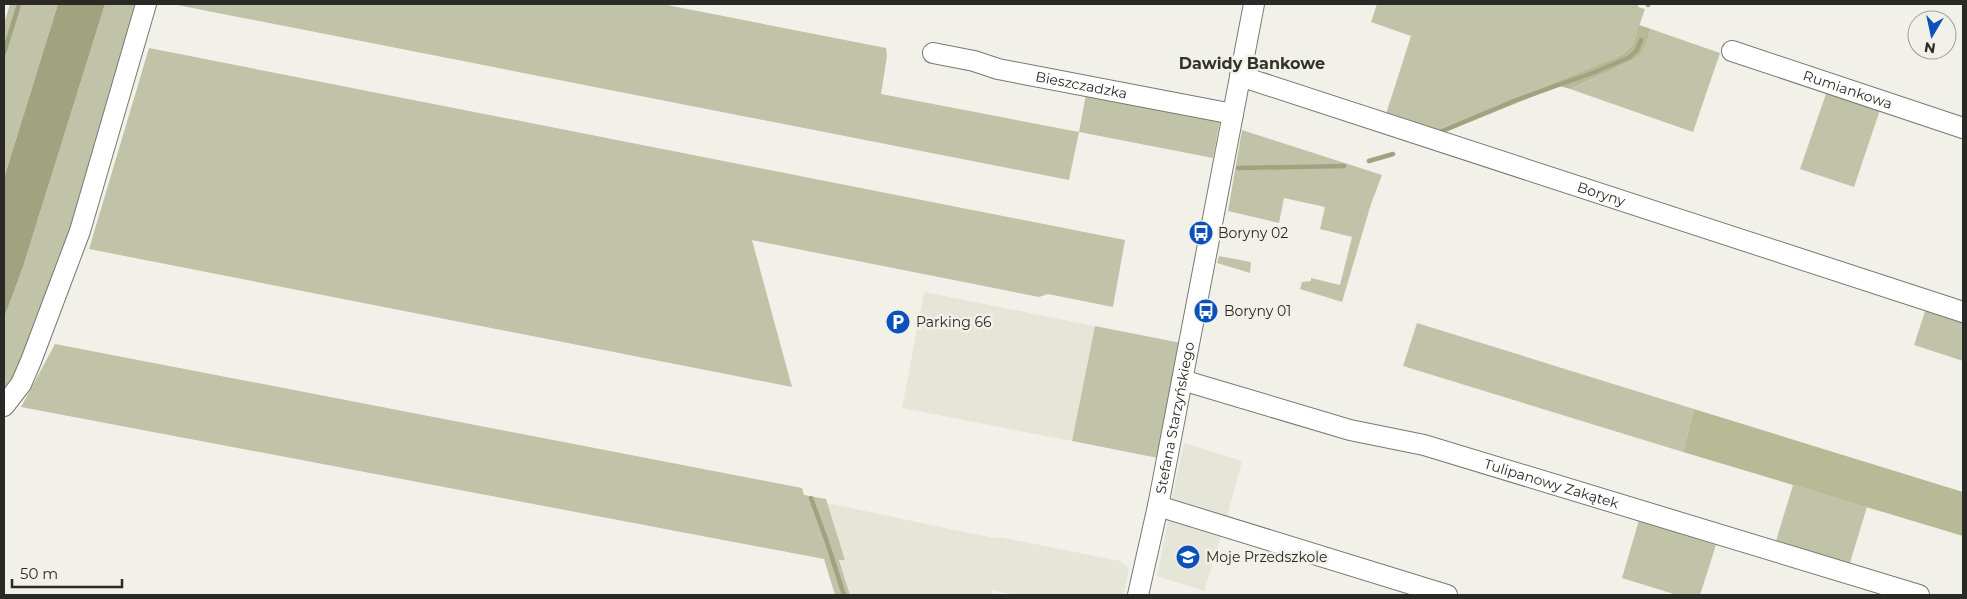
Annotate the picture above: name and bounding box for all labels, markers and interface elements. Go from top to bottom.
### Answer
north arrow [1907,10,1957,60]
text: N [1923,38,1937,58]
district label: Dawidy Bankowe [1179,54,1325,73]
street label: Rumiankowa [1801,66,1895,113]
street label: Bieszczadzka [1034,67,1129,103]
street label: Boryny [1575,178,1628,210]
bus stop icon: Boryny 02 [1188,220,1214,246]
place label: Boryny 02 [1218,224,1288,242]
bus stop icon: Boryny 01 [1193,298,1219,324]
place label: Boryny 01 [1224,302,1291,320]
parking icon: Parking 66 [885,309,911,335]
place label: Parking 66 [916,313,992,331]
street label: Stefana Starzyńskiego [1152,340,1198,495]
street label: Tulipanowy Zakątek [1482,455,1622,513]
school or university icon: Moje Przedszkole [1175,544,1201,570]
place label: Moje Przedszkole [1206,548,1327,566]
scale bar [12,556,122,588]
text: 50 m [20,564,58,583]

